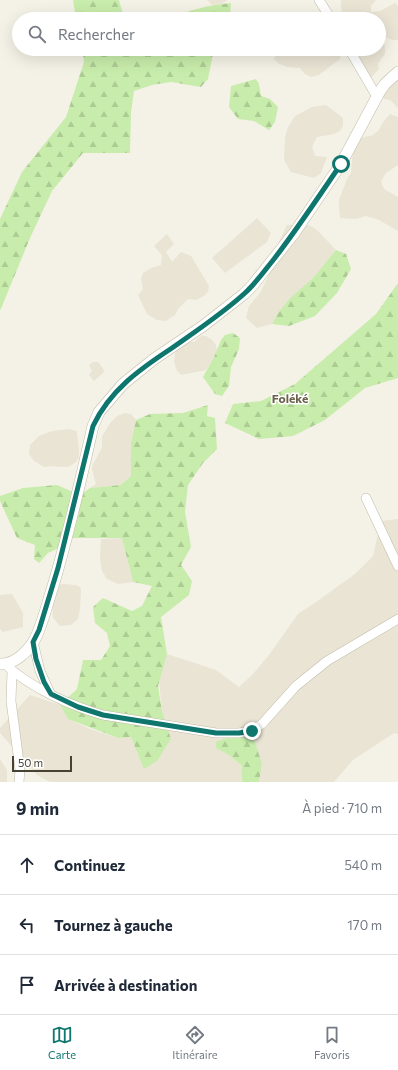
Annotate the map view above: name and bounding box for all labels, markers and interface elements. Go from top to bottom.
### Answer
search box [12,12,386,56]
icon: search [26,23,48,45]
text: Rechercher [58,25,135,43]
route start [332,155,350,173]
district label: Foléké [272,391,308,405]
route end [243,722,261,740]
scale bar [12,754,72,773]
text: 50 m [18,756,43,769]
text: 9 min [16,798,59,819]
text: À pied · 710 m [302,800,382,816]
icon: ahead [16,854,38,876]
text: Continuez [54,856,125,874]
text: 540 m [344,857,382,873]
icon: left [16,914,38,936]
text: Tournez à gauche [54,916,173,934]
text: 170 m [347,917,382,933]
icon: arrive [16,974,38,996]
text: Arrivée à destination [54,976,197,994]
tab: Carte [48,1024,76,1061]
tab: Itinéraire [172,1024,218,1061]
tab: Favoris [314,1024,350,1061]

